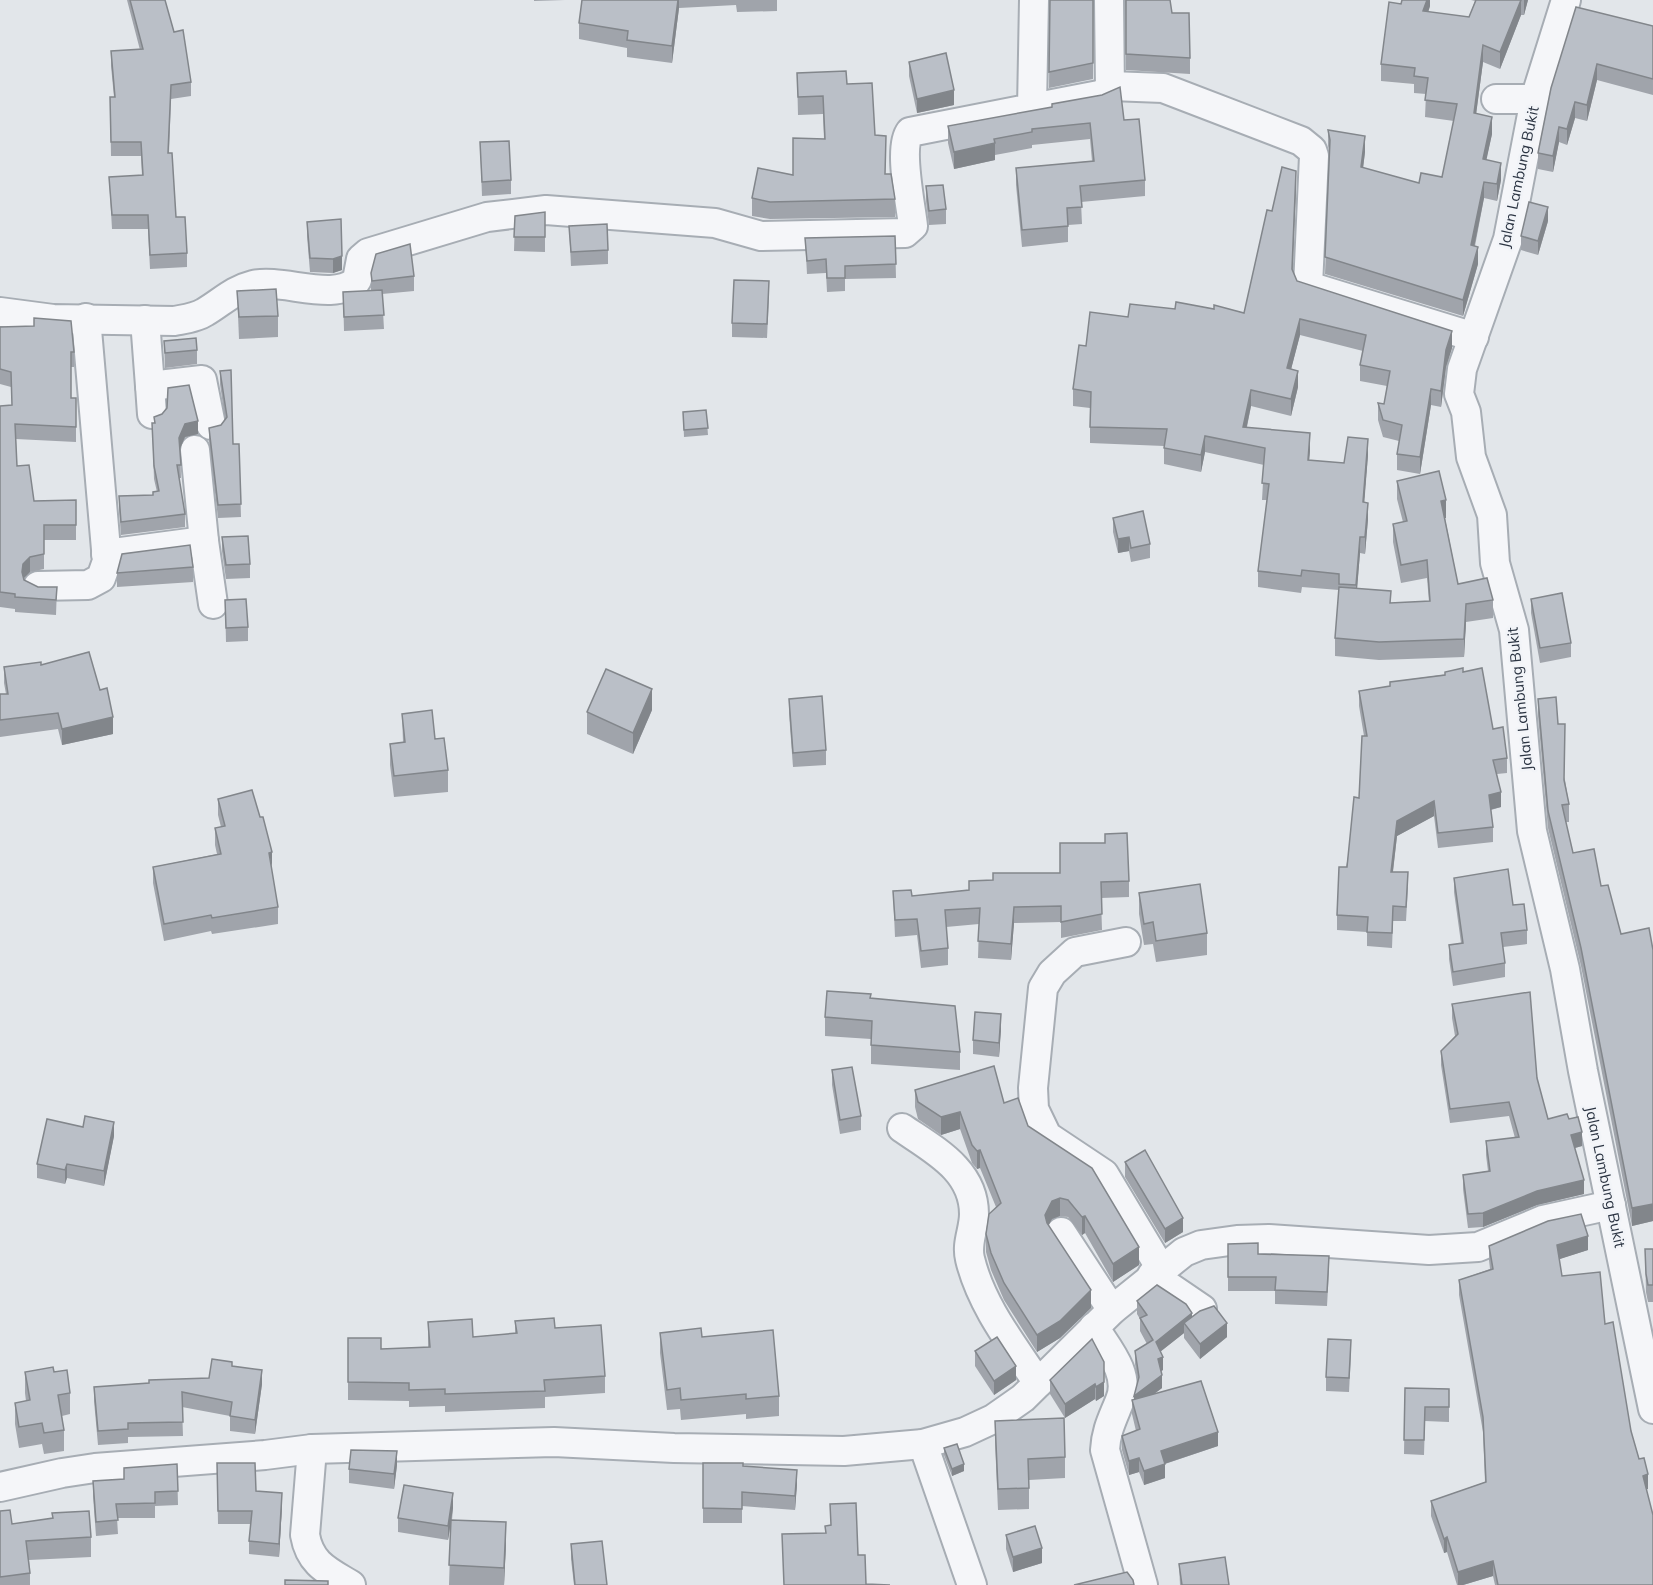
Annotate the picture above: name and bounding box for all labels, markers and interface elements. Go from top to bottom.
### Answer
street label: Jalan Lambung Bukit [1494,104,1543,249]
street label: Jalan Lambung Bukit [1503,626,1536,772]
street label: Jalan Lambung Bukit [1581,1104,1630,1249]

